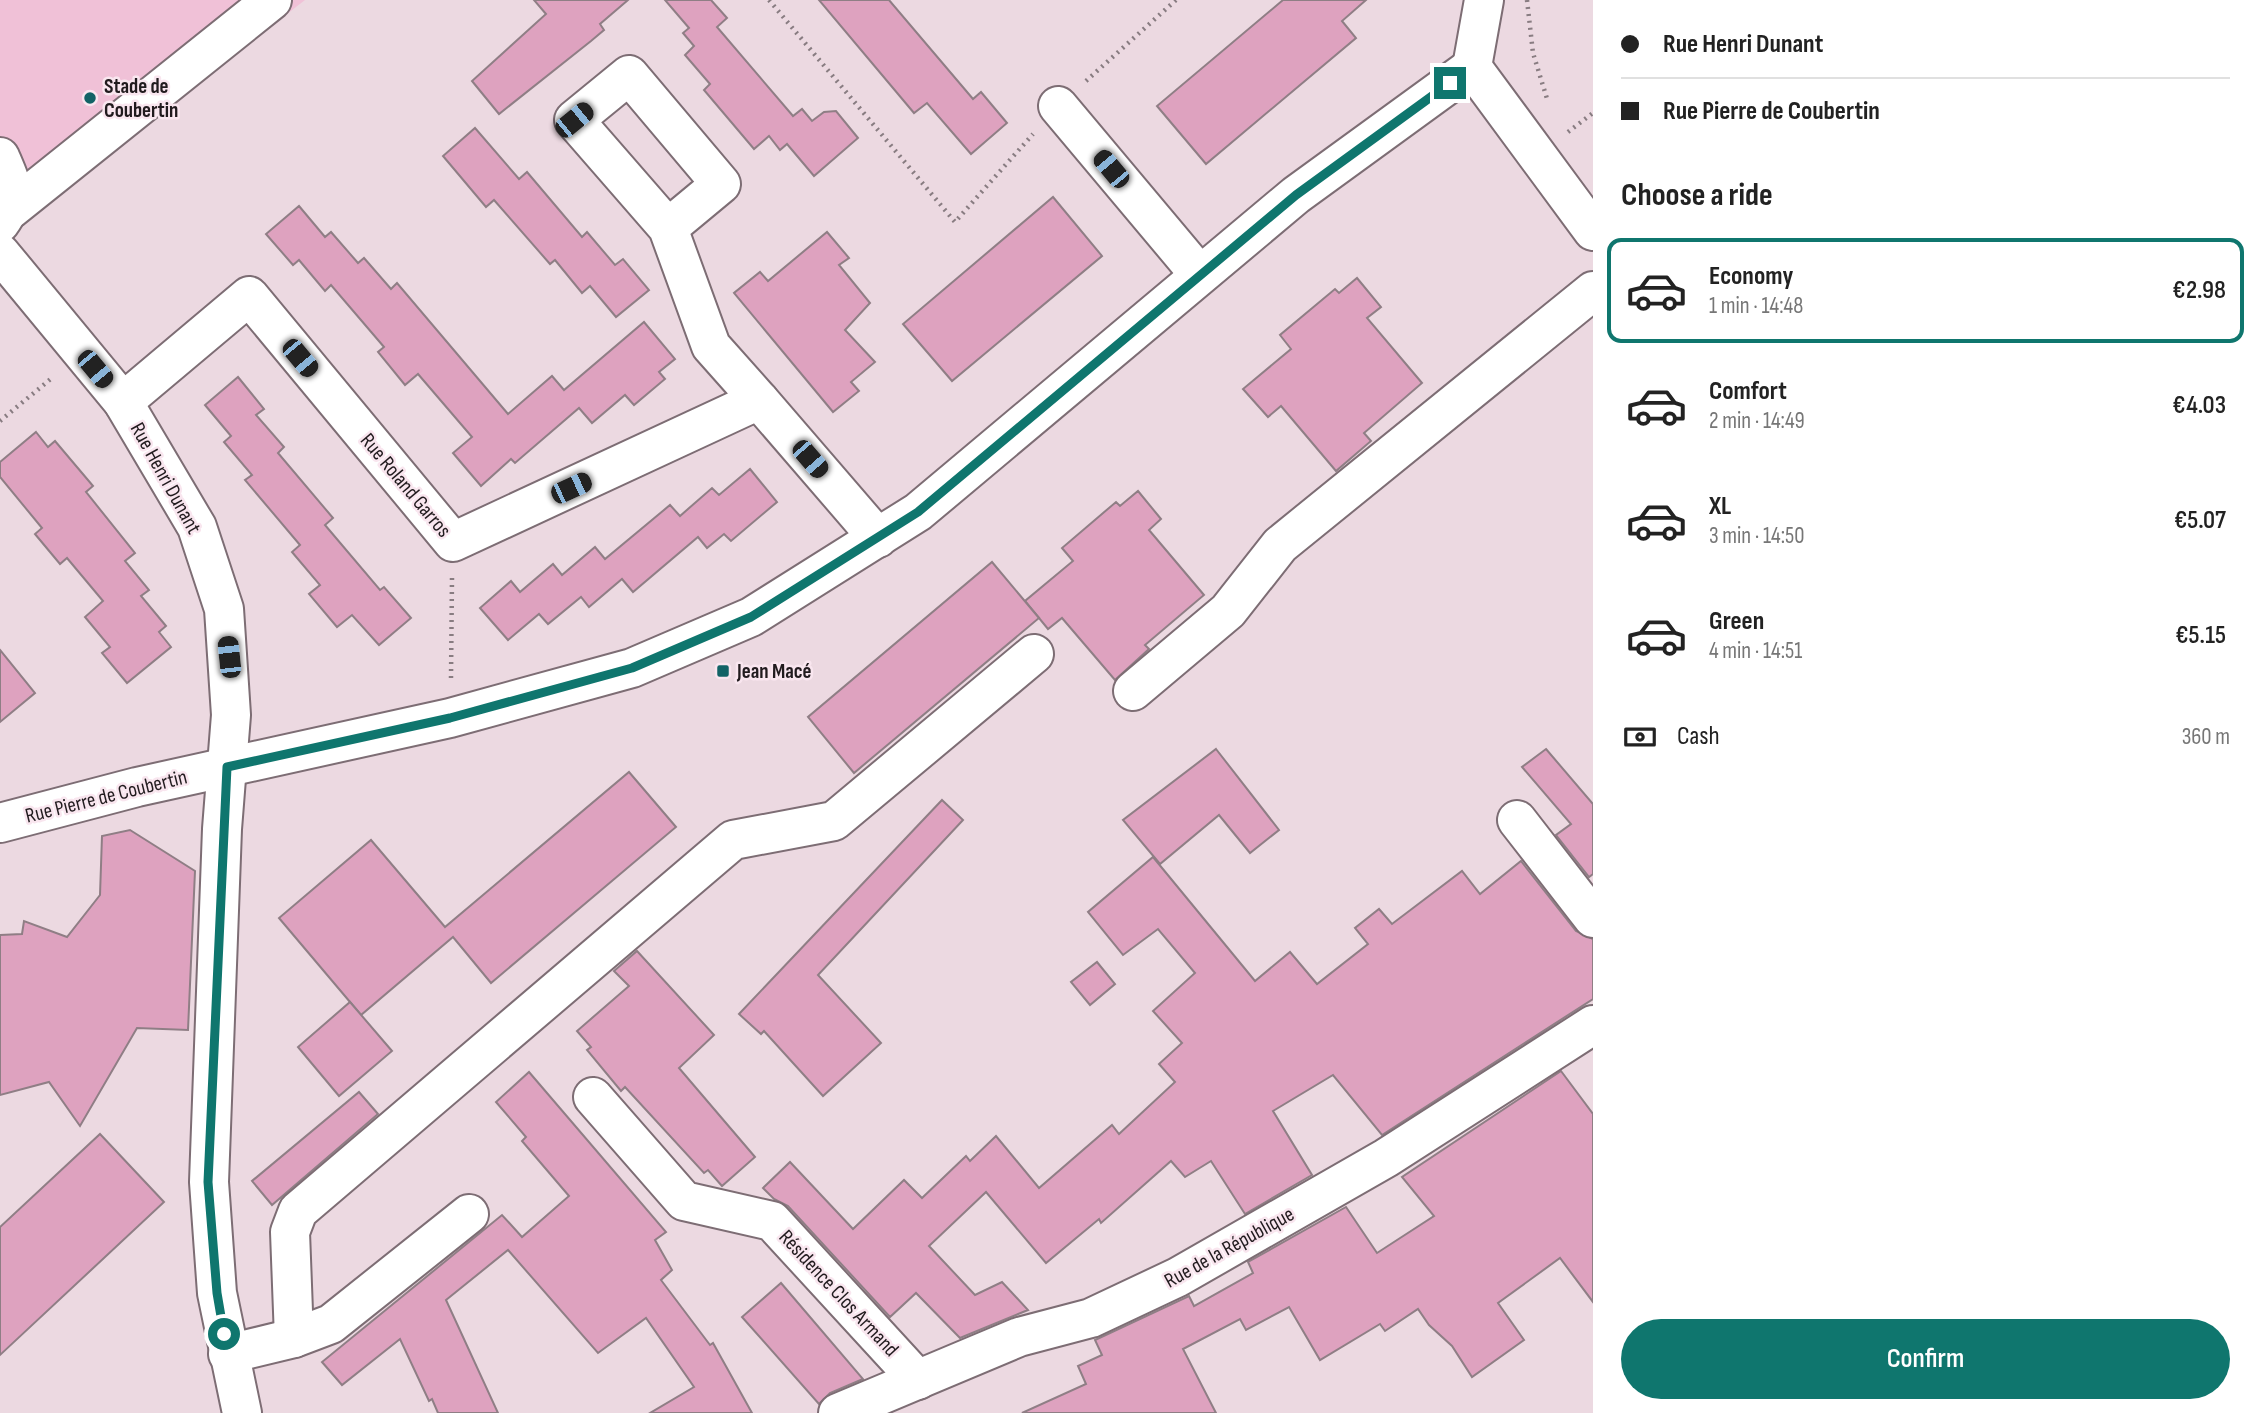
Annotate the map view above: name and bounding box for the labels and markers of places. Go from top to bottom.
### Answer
place label: Stade de Coubertin [104,74,178,123]
marker: Stade de Coubertin [82,90,98,106]
place label: Jean Macé [736,659,812,684]
marker: Jean Macé [715,663,731,679]

